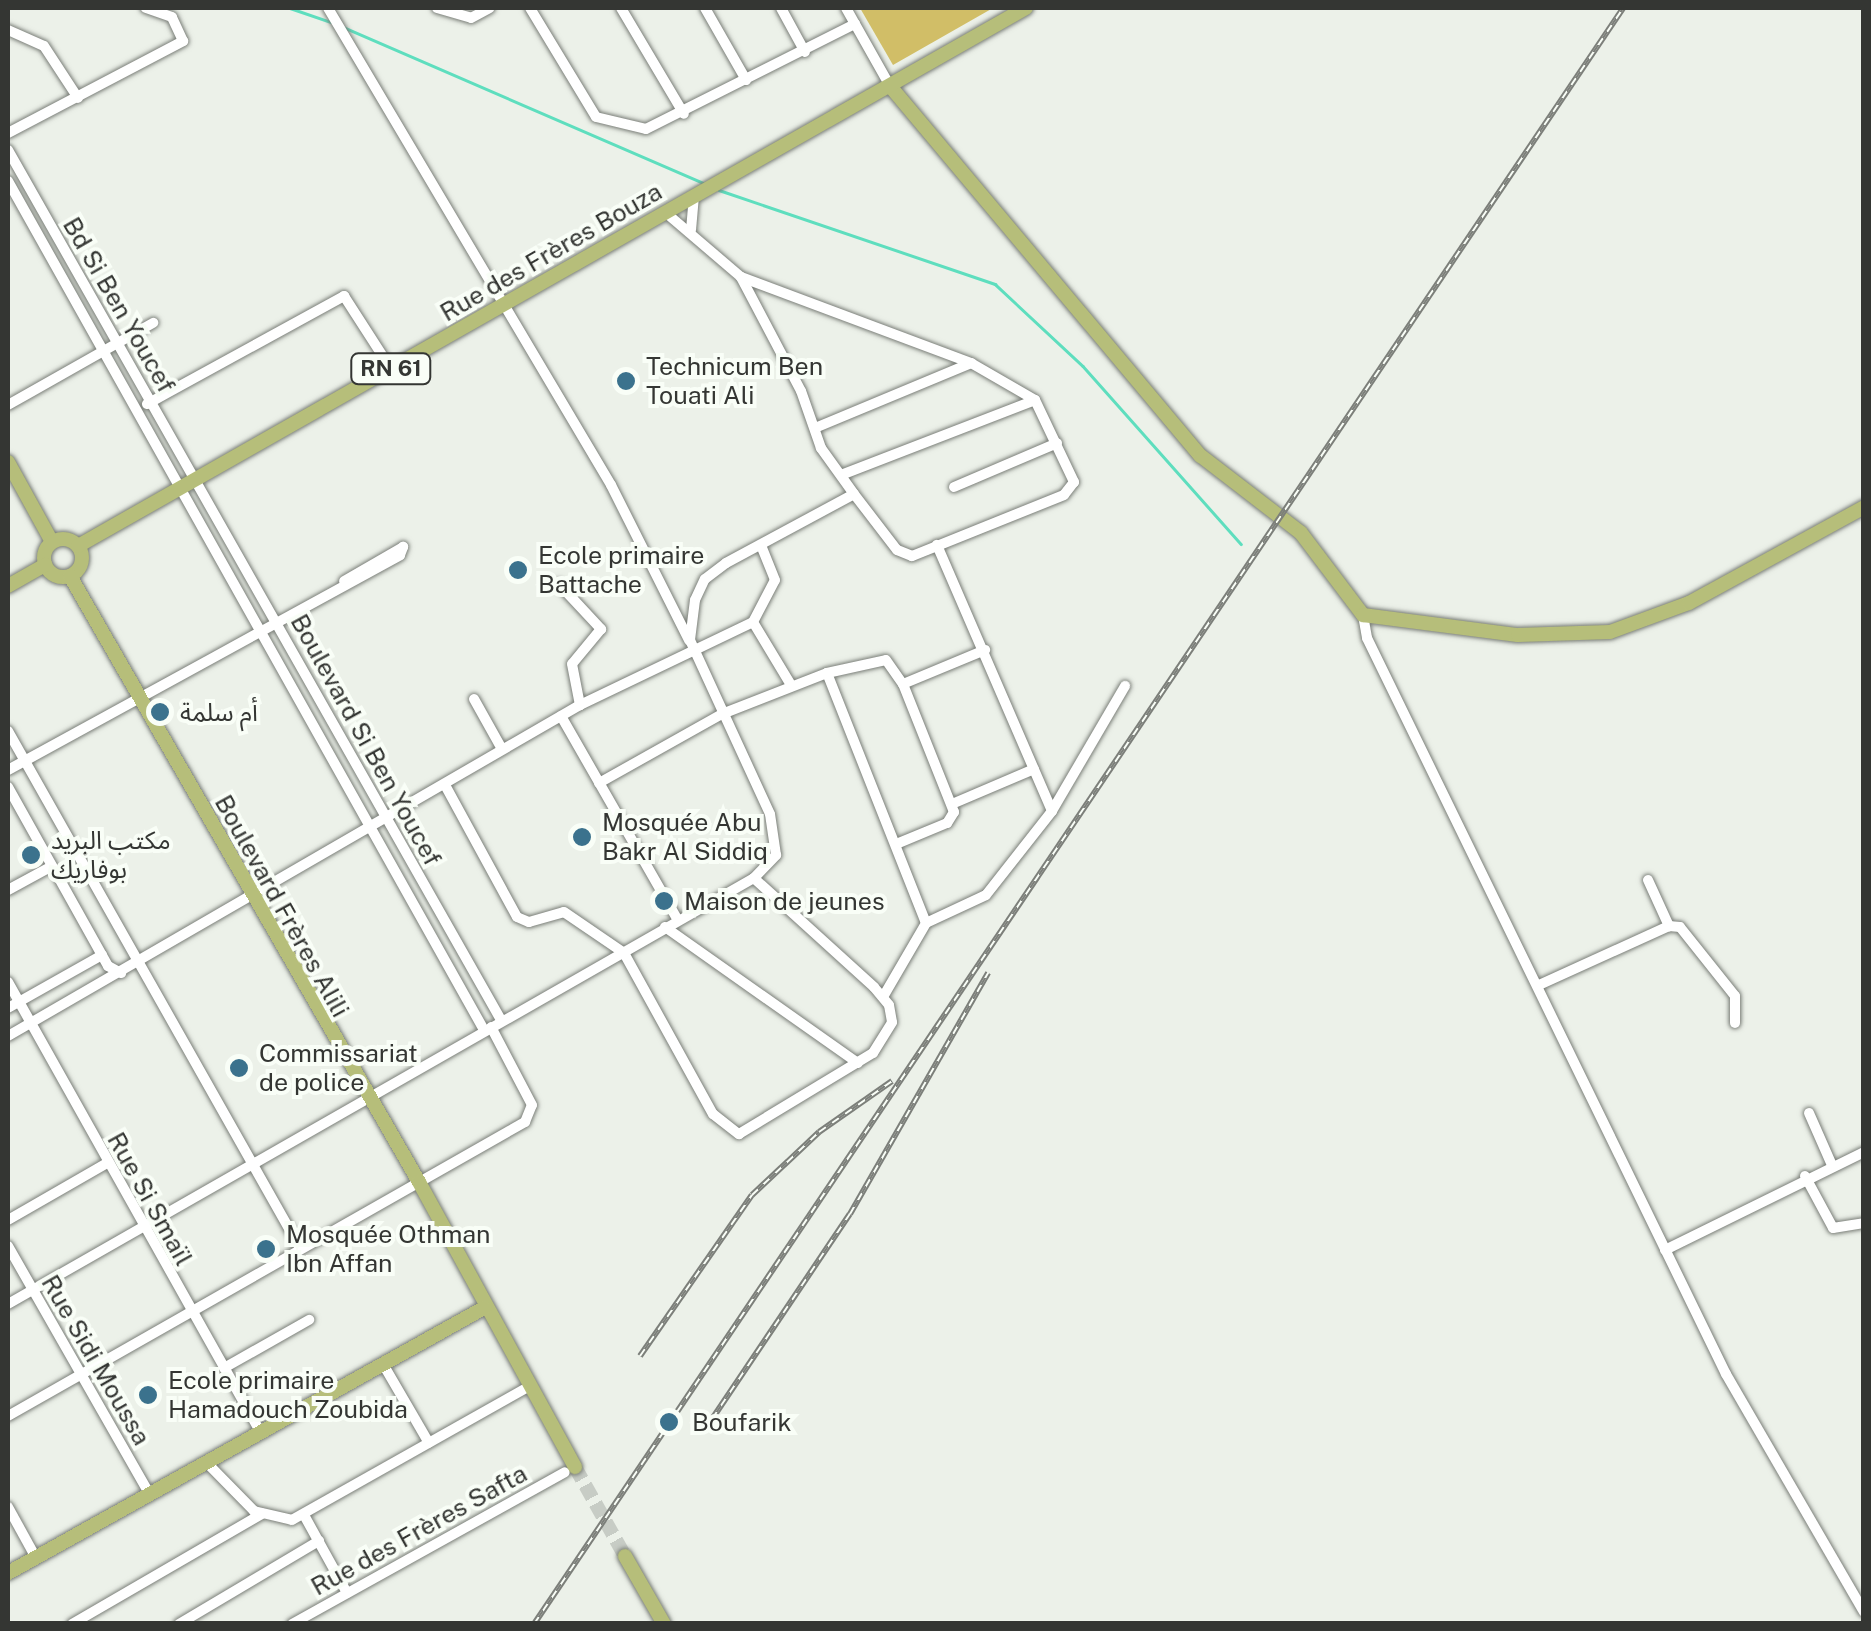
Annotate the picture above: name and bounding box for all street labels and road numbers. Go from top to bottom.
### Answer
street label: Rue des Frères Bouza [435,176,667,328]
street label: Bd Si Ben Youcef [57,212,181,398]
road number: RN 61 [348,352,434,386]
street label: Boulevard Si Ben Youcef [284,609,448,871]
street label: Boulevard Frères Alili [208,790,356,1022]
street label: Rue Si Smaïl [101,1127,199,1271]
street label: Rue Sidi Moussa [35,1270,157,1450]
street label: Rue des Frères Safta [306,1458,532,1602]

